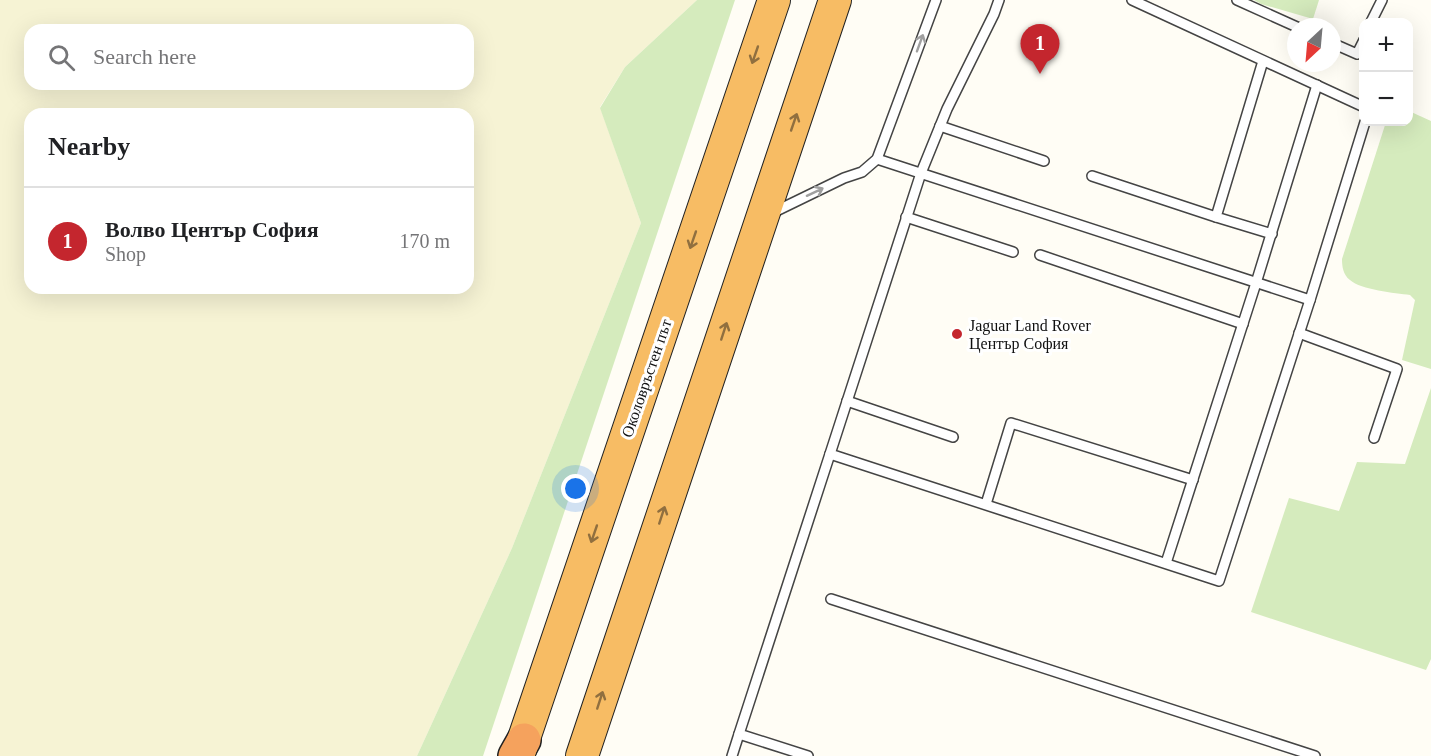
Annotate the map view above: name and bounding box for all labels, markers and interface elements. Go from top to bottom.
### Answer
north arrow [1287,18,1341,72]
map controls [1359,18,1413,126]
button: + [1359,18,1413,72]
search box [24,24,474,90]
pin: 1 [1020,25,1060,74]
one-way arrow [915,34,926,53]
icon: search [45,41,78,74]
text: Search here [93,44,196,69]
one-way arrow [749,45,760,64]
button: − [1359,72,1413,126]
one-way arrow [789,113,800,132]
text: Nearby [48,132,130,161]
one-way arrow [805,186,823,198]
text: Волво Център София [105,217,319,242]
text: 1 [63,230,73,252]
text: 170 m [399,230,450,252]
one-way arrow [687,230,698,249]
text: Shop [105,243,146,265]
street label: Околовръстен път [618,317,676,440]
place label: Jaguar Land Rover Център София [969,317,1091,353]
one-way arrow [719,321,730,340]
marker: Jaguar Land Rover Център София [950,327,964,341]
your location [561,474,590,503]
one-way arrow [657,506,668,525]
one-way arrow [587,524,598,542]
one-way arrow [596,692,607,710]

